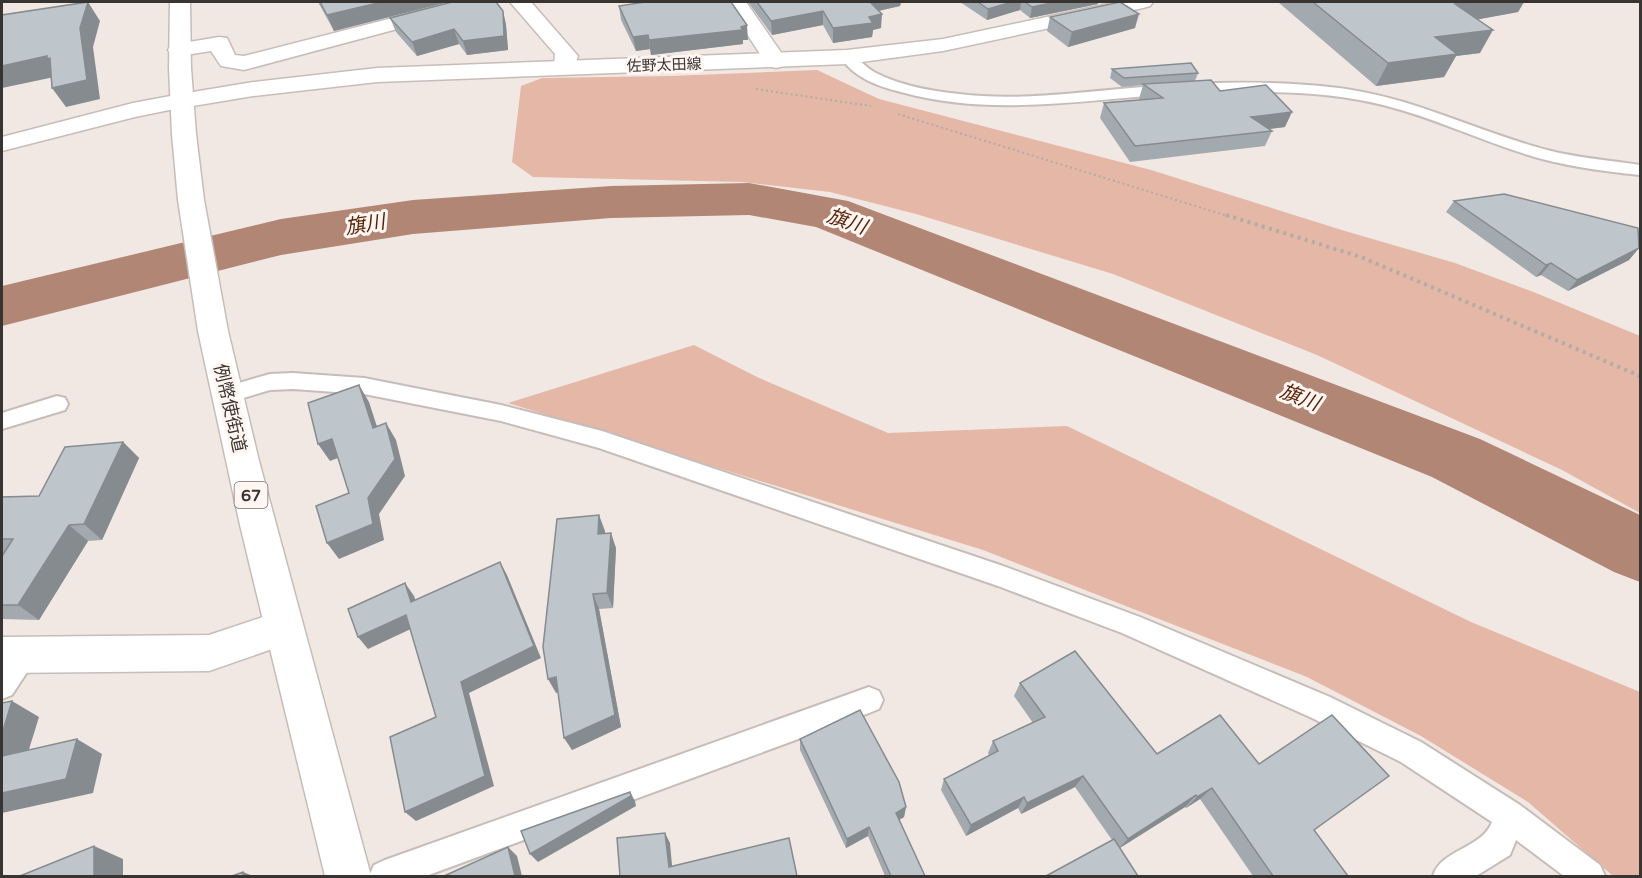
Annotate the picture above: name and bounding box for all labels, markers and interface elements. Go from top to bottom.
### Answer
street label: 佐野太田線 [626,55,702,75]
water label: 旗川 [824,204,871,240]
water label: 旗川 [344,210,389,240]
street label: 例幣使街道 [209,362,251,454]
water label: 旗川 [1277,380,1324,417]
road number: 67 [234,482,268,508]

